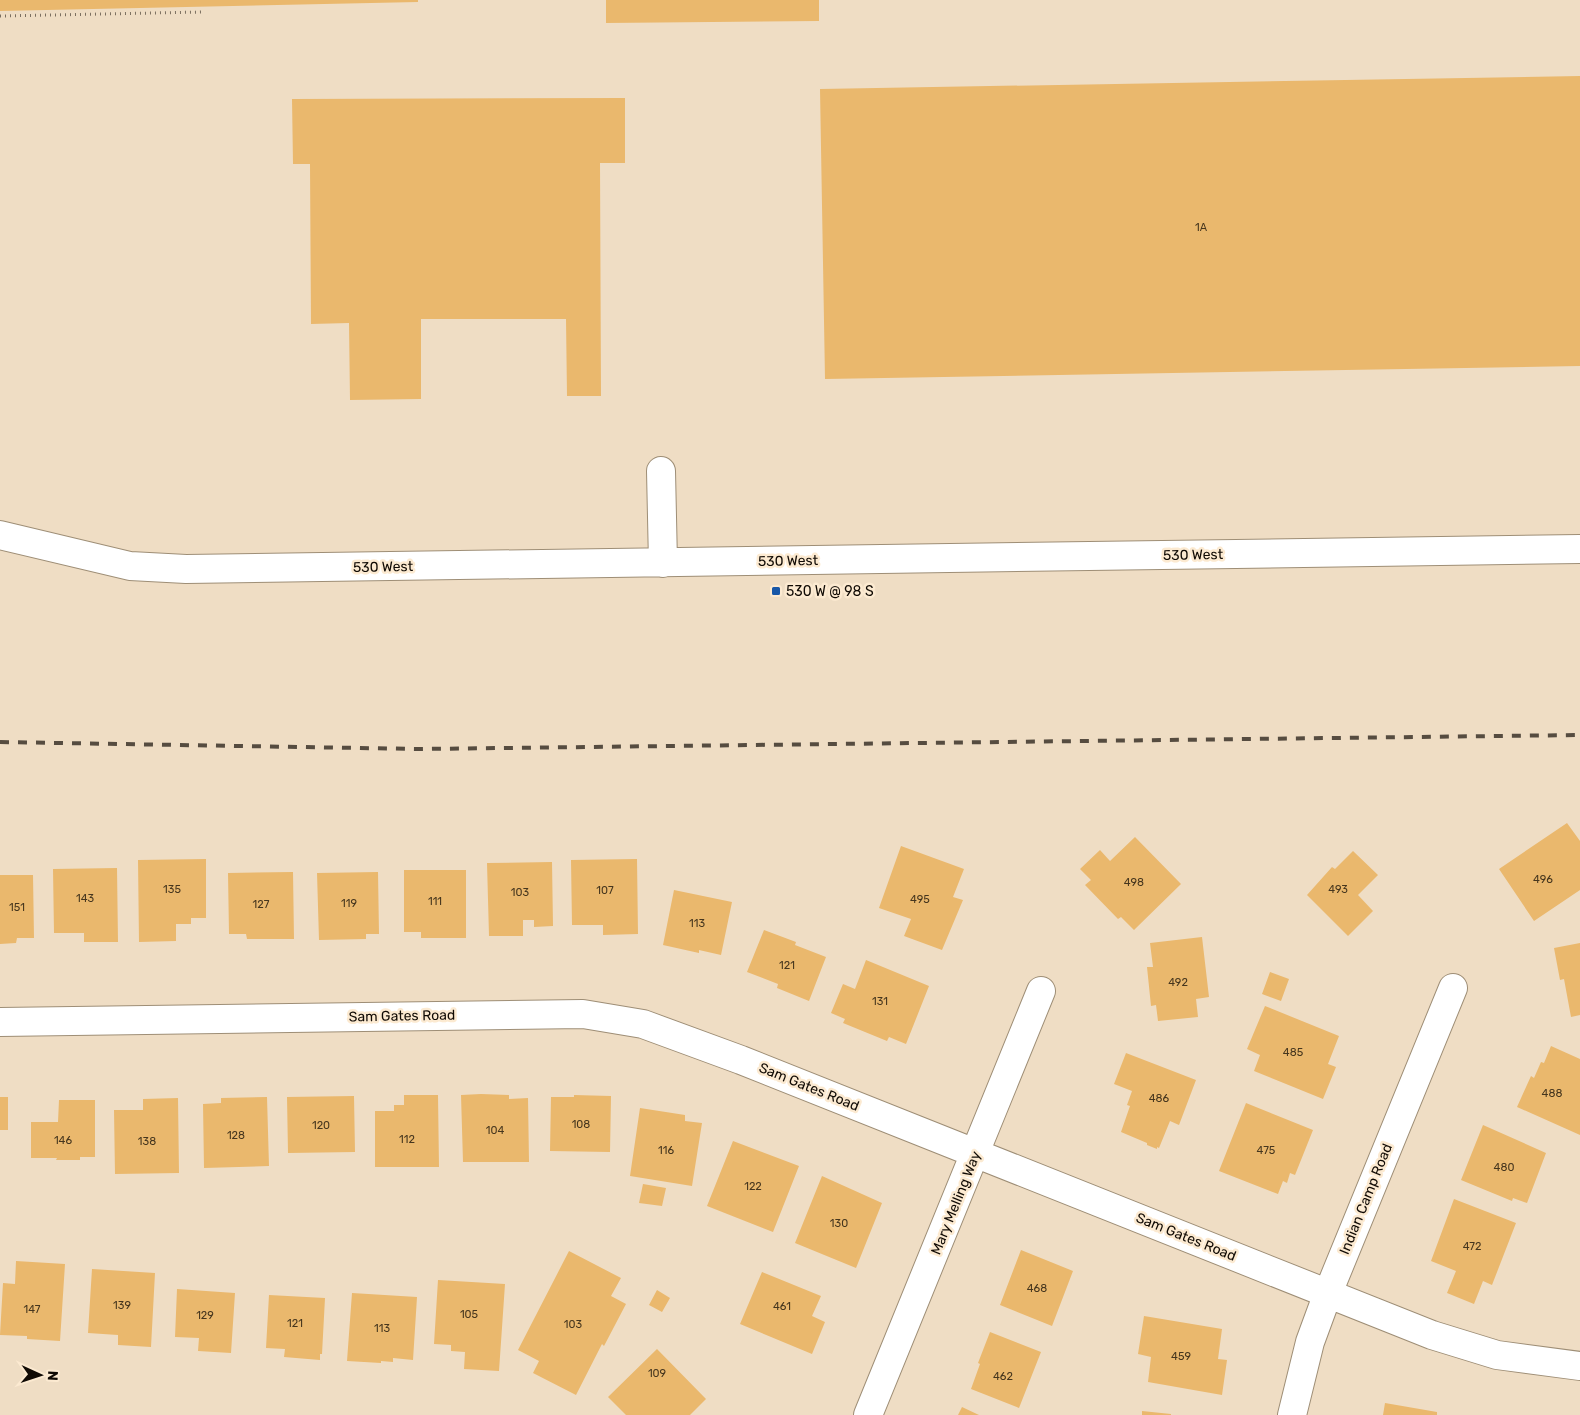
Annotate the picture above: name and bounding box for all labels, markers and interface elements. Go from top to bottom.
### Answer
house number: 1A [1195,221,1208,234]
street label: 530 West [1163,546,1224,564]
street label: 530 West [758,552,819,570]
street label: 530 West [353,558,414,576]
place label: 530 W @ 98 S [786,583,874,600]
marker: 530 W @ 98 S [770,585,782,597]
house number: 496 [1533,873,1553,886]
house number: 498 [1124,876,1144,889]
house number: 135 [163,883,181,896]
house number: 493 [1328,883,1348,896]
house number: 107 [596,884,614,897]
house number: 103 [511,886,530,899]
house number: 143 [76,892,94,905]
house number: 495 [910,893,930,906]
house number: 111 [428,895,442,908]
house number: 119 [341,897,357,910]
house number: 127 [253,898,270,911]
house number: 151 [9,901,25,914]
house number: 113 [689,917,705,930]
house number: 121 [779,959,795,972]
house number: 492 [1168,976,1188,989]
house number: 131 [872,995,888,1008]
street label: Sam Gates Road [349,1007,455,1025]
house number: 485 [1283,1046,1304,1059]
street label: Sam Gates Road [756,1059,862,1115]
house number: 488 [1542,1087,1562,1100]
house number: 486 [1149,1092,1170,1105]
house number: 108 [572,1118,590,1131]
house number: 120 [312,1119,330,1132]
house number: 104 [486,1124,504,1137]
house number: 128 [227,1129,245,1142]
house number: 112 [399,1133,415,1146]
house number: 146 [54,1134,72,1147]
house number: 138 [138,1135,156,1148]
street label: Indian Camp Road [1336,1141,1396,1257]
house number: 116 [658,1144,674,1157]
house number: 475 [1257,1144,1276,1157]
street label: Mary Melling Way [927,1148,985,1257]
house number: 480 [1494,1161,1514,1174]
house number: 122 [744,1180,762,1193]
street label: Sam Gates Road [1133,1209,1239,1265]
house number: 130 [830,1217,848,1230]
house number: 472 [1463,1240,1481,1253]
house number: 468 [1027,1282,1047,1295]
house number: 139 [113,1299,131,1312]
house number: 461 [773,1300,791,1313]
house number: 147 [24,1303,41,1316]
house number: 105 [460,1308,479,1321]
house number: 129 [196,1309,214,1322]
house number: 121 [287,1317,303,1330]
house number: 103 [564,1318,583,1331]
house number: 113 [374,1322,390,1335]
north arrow [15,1350,65,1400]
house number: 459 [1171,1350,1191,1363]
house number: 109 [648,1367,666,1380]
text: N [44,1370,61,1381]
house number: 462 [993,1370,1013,1383]

